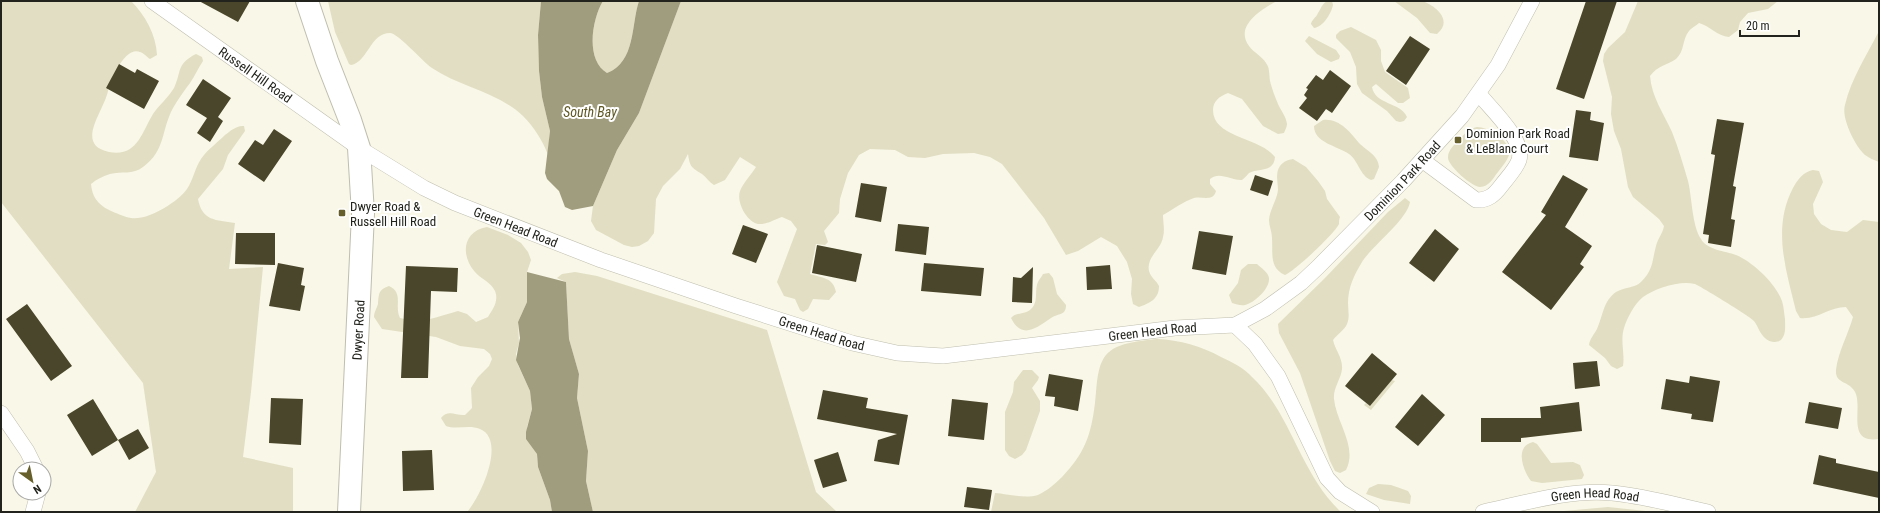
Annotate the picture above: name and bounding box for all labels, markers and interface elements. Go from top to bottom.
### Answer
scale bar [1740,12,1799,38]
text: 20 m [1746,19,1770,33]
street label: Russell Hill Road [216,44,295,106]
water label: South Bay [563,104,617,120]
place label: Dominion Park Road & LeBlanc Court [1466,126,1570,156]
marker: Dominion Park Road & LeBlanc Court [1453,135,1463,145]
street label: Dominion Park Road [1361,138,1444,224]
place label: Dwyer Road & Russell Hill Road [350,199,436,229]
street label: Green Head Road [472,204,560,250]
marker: Dwyer Road & Russell Hill Road [337,208,347,218]
street label: Dwyer Road [349,300,368,361]
street label: Green Head Road [777,313,866,354]
street label: Green Head Road [1108,320,1197,344]
north arrow [12,461,52,501]
text: N [31,482,44,496]
street label: Green Head Road [1550,485,1640,505]

